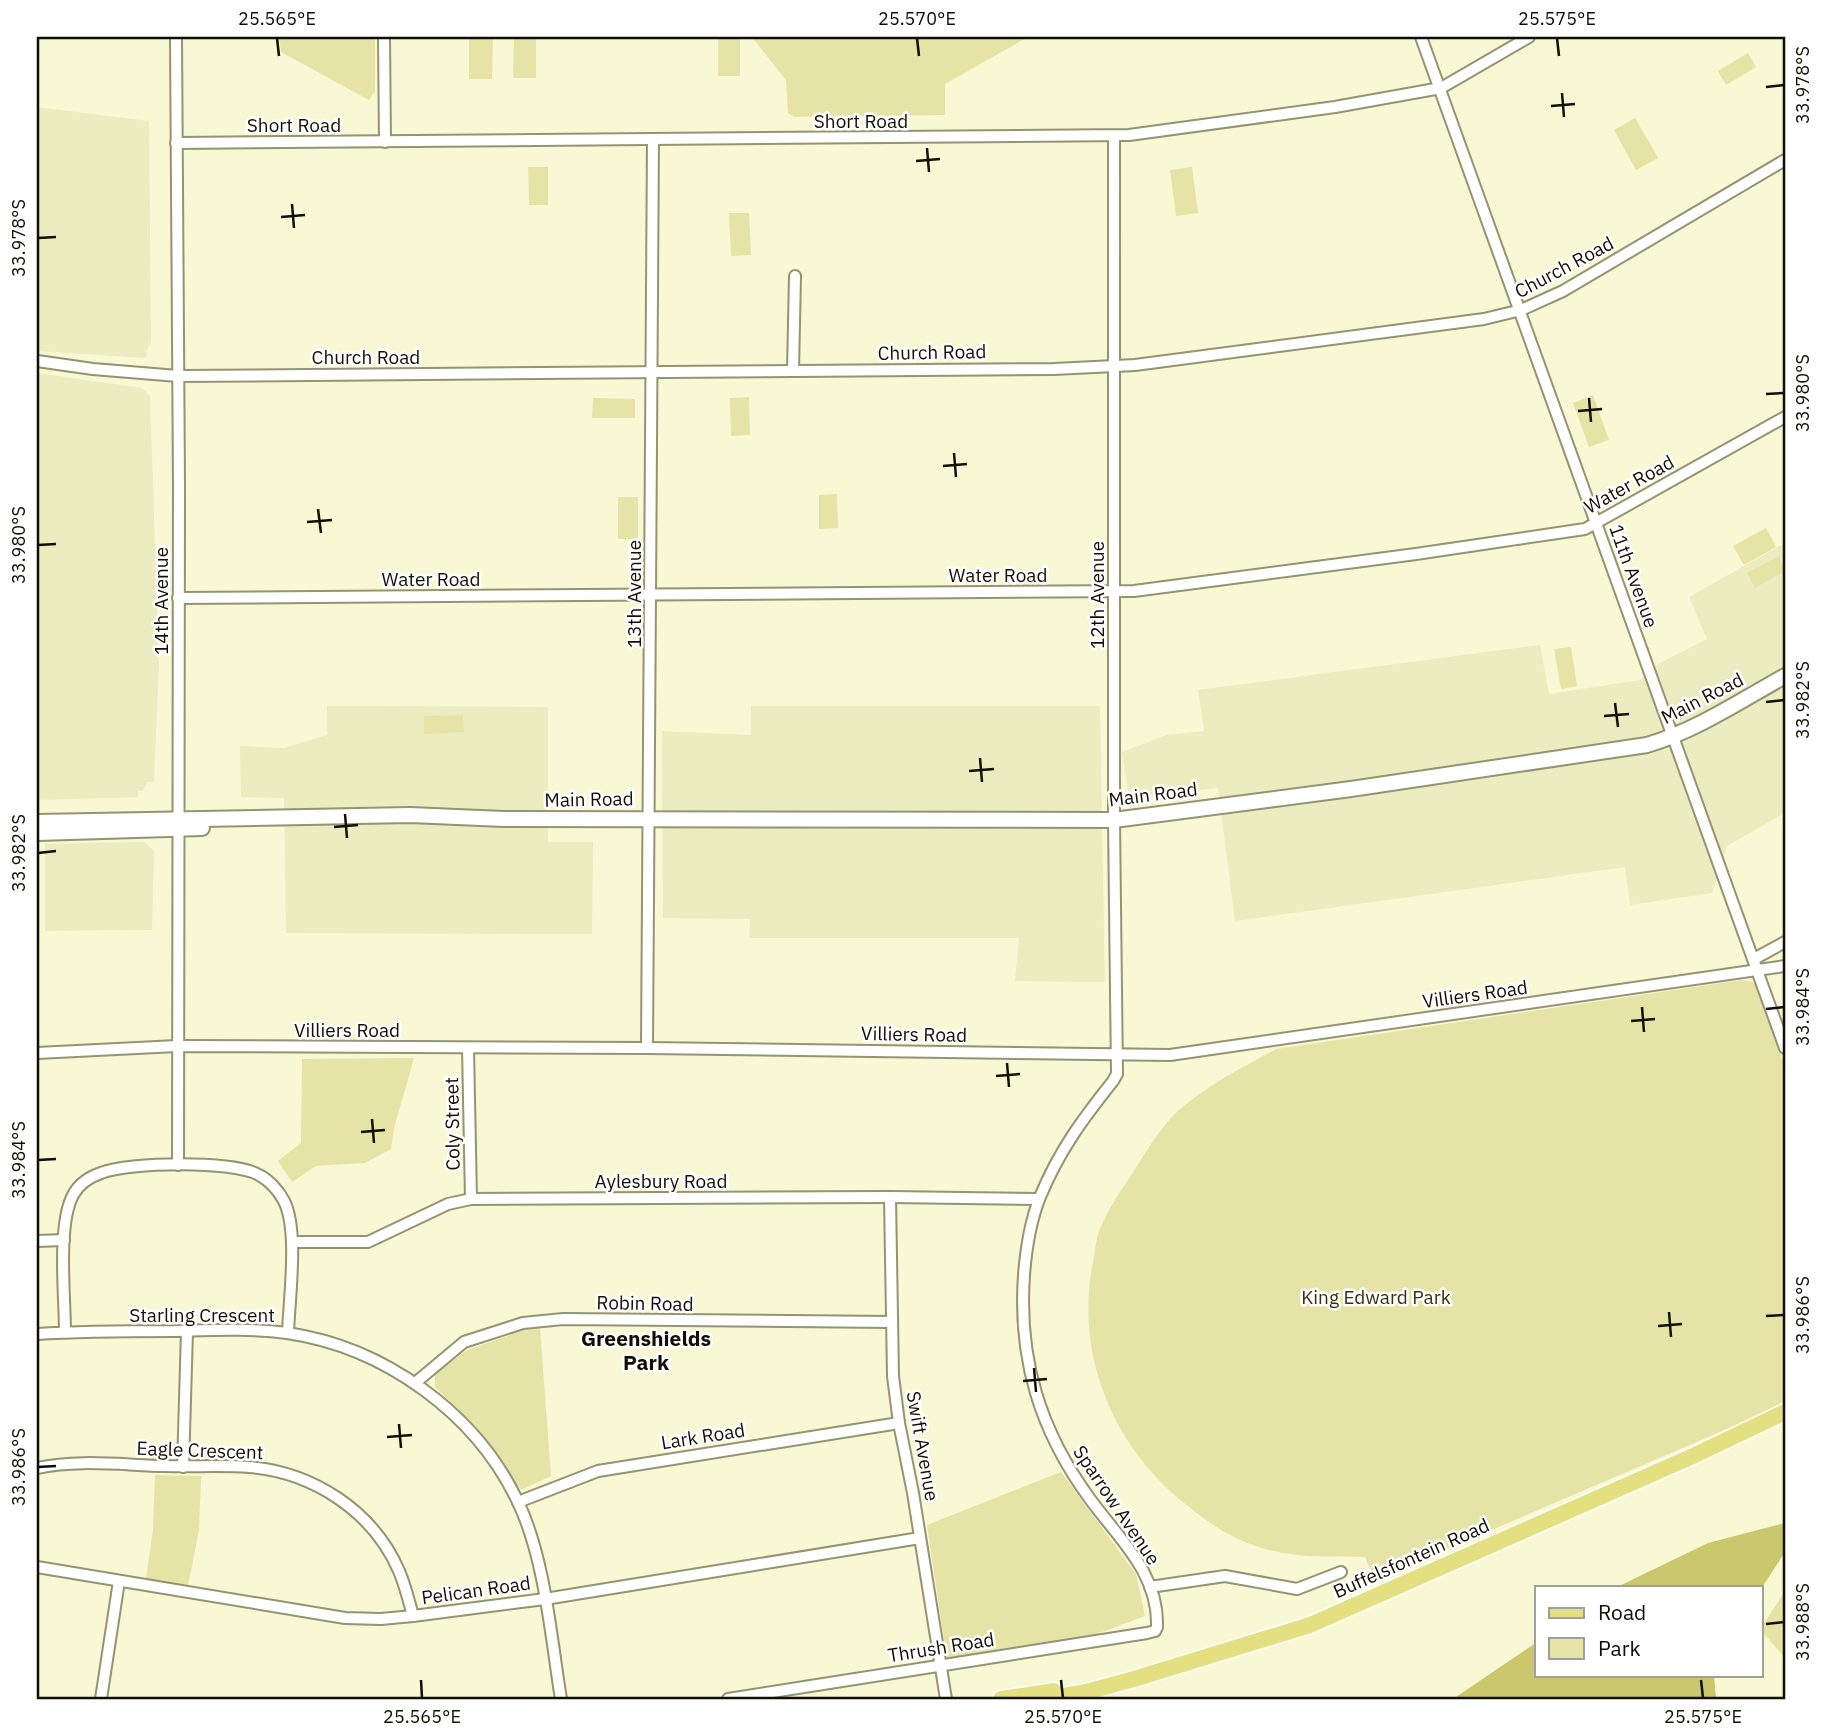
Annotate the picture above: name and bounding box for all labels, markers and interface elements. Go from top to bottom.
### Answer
text: 25.565°E [238,7,316,30]
text: 25.570°E [878,7,956,30]
text: 25.575°E [1518,7,1596,30]
text: 33.978°S [1791,46,1814,124]
street label: Short Road [814,109,908,133]
street label: Short Road [247,113,341,137]
text: 33.978°S [7,199,30,277]
street label: Church Road [1510,231,1618,303]
street label: Church Road [877,339,987,365]
street label: Church Road [312,345,420,369]
text: 33.980°S [1791,354,1814,432]
street label: Water Road [1580,449,1678,519]
text: 33.980°S [7,506,30,584]
street label: 11th Avenue [1604,521,1664,631]
street label: 13th Avenue [622,540,646,648]
street label: 12th Avenue [1085,541,1109,649]
street label: 14th Avenue [149,547,173,655]
street label: Water Road [948,563,1048,587]
street label: Water Road [381,567,481,591]
text: 33.982°S [1791,661,1814,739]
street label: Main Road [1657,667,1747,729]
street label: Main Road [1107,777,1199,811]
street label: Main Road [544,786,634,812]
text: 33.982°S [7,814,30,892]
text: 33.984°S [1791,968,1814,1046]
street label: Villiers Road [1421,975,1529,1013]
street label: Villiers Road [294,1018,400,1042]
street label: Villiers Road [861,1021,967,1047]
street label: Coly Street [439,1077,465,1171]
text: 33.984°S [7,1121,30,1199]
street label: Aylesbury Road [595,1169,727,1193]
text: 33.986°S [1791,1276,1814,1354]
park label: King Edward Park [1301,1285,1451,1309]
street label: Robin Road [596,1290,694,1316]
street label: Starling Crescent [129,1303,275,1327]
district label: Greenshields Park [581,1324,711,1376]
street label: Swift Avenue [902,1389,944,1503]
street label: Lark Road [659,1418,747,1454]
text: 33.986°S [7,1428,30,1506]
street label: Eagle Crescent [136,1436,264,1464]
street label: Sparrow Avenue [1068,1441,1166,1569]
street label: Buffelsfontein Road [1329,1513,1493,1603]
street label: Pelican Road [420,1570,532,1610]
text: 33.988°S [1791,1583,1814,1661]
legend [1535,1586,1762,1676]
text: Road [1598,1598,1646,1626]
street label: Thrush Road [886,1627,996,1667]
text: Park [1598,1634,1641,1662]
text: 25.565°E [383,1705,461,1728]
text: 25.570°E [1024,1705,1102,1728]
text: 25.575°E [1664,1705,1742,1728]

